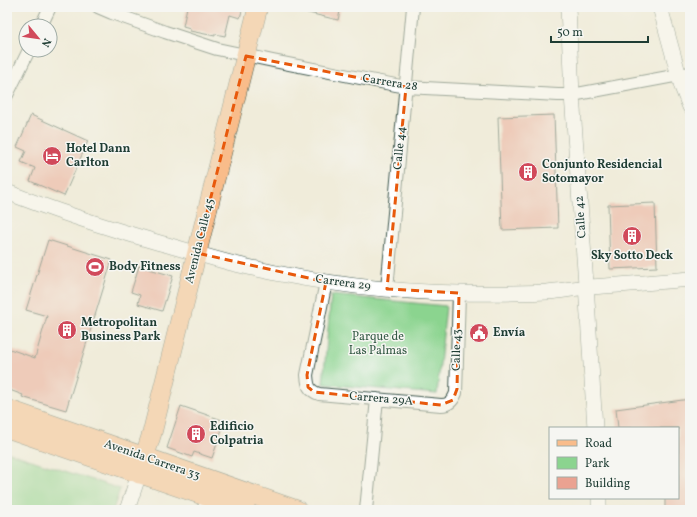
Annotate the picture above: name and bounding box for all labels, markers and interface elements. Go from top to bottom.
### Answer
north arrow [18,18,58,58]
scale bar [551,18,648,44]
text: 50 m [557,25,583,41]
text: N [37,35,54,49]
street label: Carrera 28 [361,71,419,95]
street label: Calle 44 [390,126,410,170]
place label: Hotel Dann Carlton [66,141,131,171]
hotel icon: Hotel Dann Carlton [41,145,63,167]
place label: Conjunto Residencial Sotomayor [542,157,662,187]
building icon: Conjunto Residencial Sotomayor [517,161,539,183]
street label: Calle 42 [572,195,590,239]
street label: Avenida Calle 45 [182,197,218,285]
building icon: Sky Sotto Deck [621,225,643,247]
place label: Sky Sotto Deck [591,248,674,264]
sports icon: Body Fitness [84,256,106,278]
place label: Body Fitness [109,259,181,275]
street label: Carrera 29 [314,271,372,295]
place label: Metropolitan Business Park [81,315,161,345]
building icon: Metropolitan Business Park [56,319,78,341]
public building icon: Envía [468,322,490,344]
place label: Envía [493,325,526,341]
park label: Parque de Las Palmas [349,329,407,359]
street label: Calle 43 [449,329,465,371]
street label: Carrera 29A [348,388,414,410]
place label: Edificio Colpatria [210,419,264,449]
building icon: Edificio Colpatria [185,423,207,445]
legend [549,427,679,499]
street label: Avenida Carrera 33 [102,436,202,484]
text: Road [585,436,612,452]
text: Park [585,456,610,472]
text: Building [585,476,630,492]

